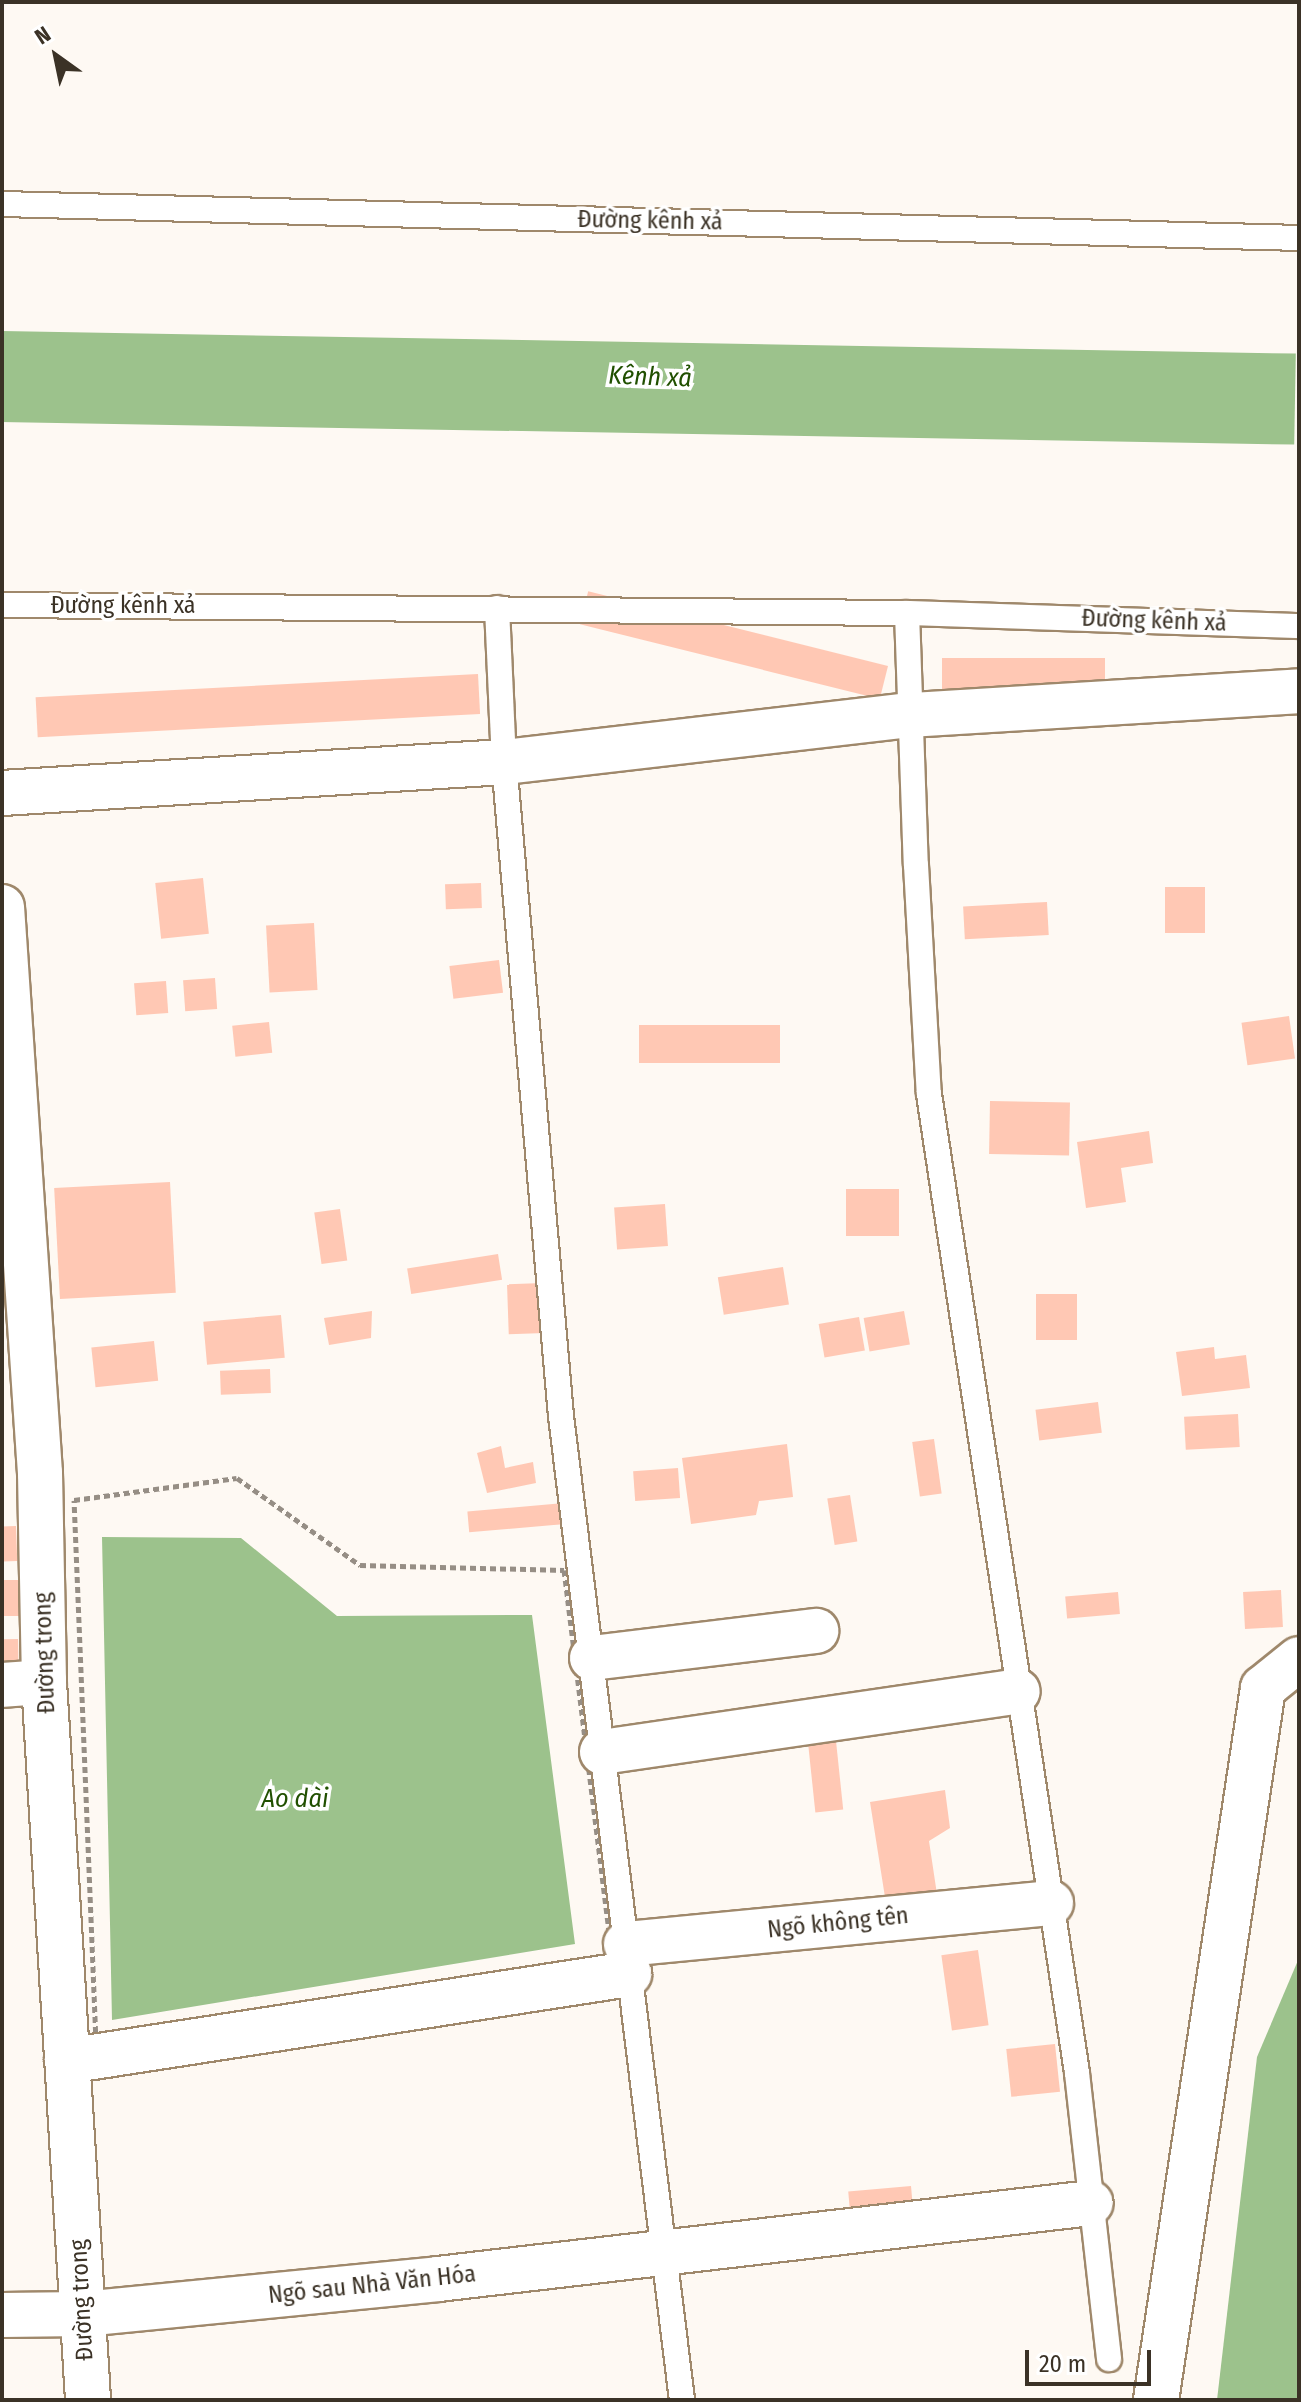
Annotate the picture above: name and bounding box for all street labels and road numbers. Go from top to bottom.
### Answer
street label: Đường kênh xả [577,205,723,237]
street label: Đường kênh xả [50,592,196,620]
street label: Đường kênh xả [1081,604,1227,638]
street label: Đường trong [28,1592,62,1714]
street label: Ngõ không tên [766,1901,910,1945]
street label: Đường trong [64,2238,100,2362]
street label: Ngõ sau Nhà Văn Hóa [267,2260,477,2310]

